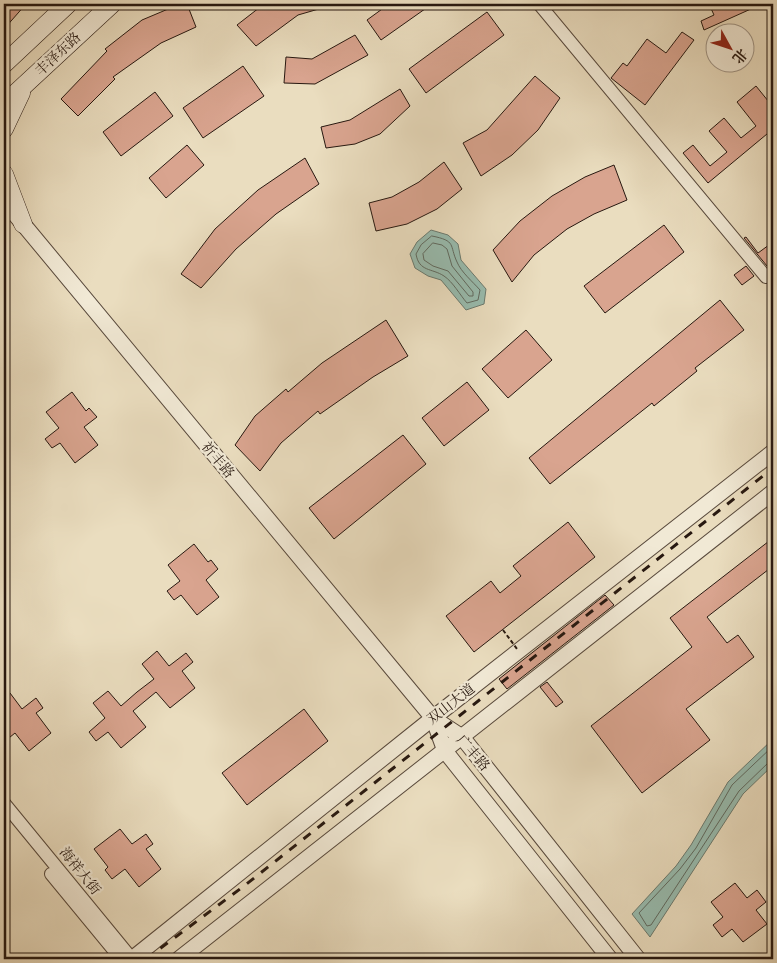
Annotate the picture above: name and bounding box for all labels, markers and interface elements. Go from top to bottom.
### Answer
north arrow [704,22,754,72]
street label: 丰泽东路 [31,28,85,80]
text: 北 [728,45,751,68]
street label: 祈丰路 [197,438,239,482]
street label: 双山大道 [423,679,479,729]
street label: 广丰路 [452,731,494,775]
street label: 海祥大街 [55,843,105,899]

